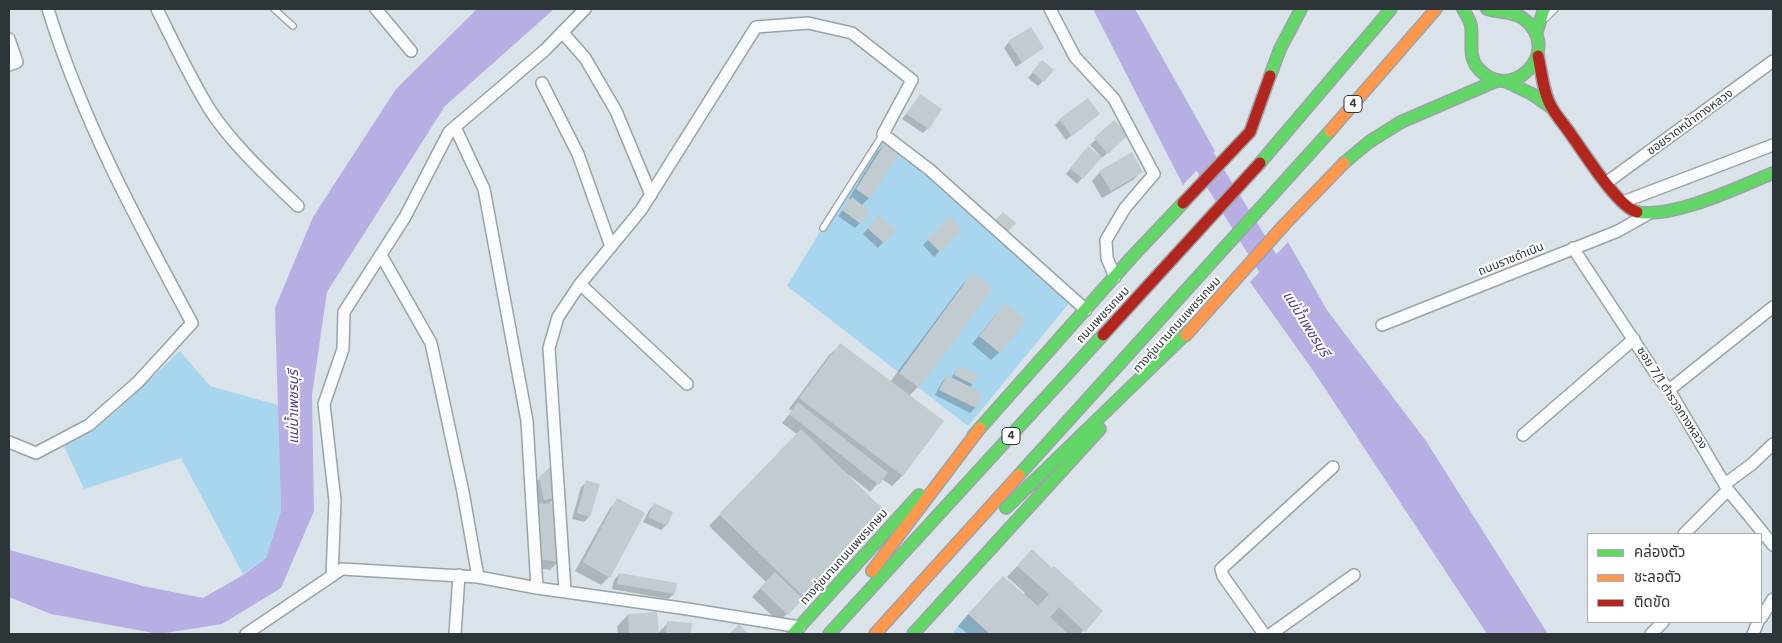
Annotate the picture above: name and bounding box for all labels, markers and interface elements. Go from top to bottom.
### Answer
street label: ซอยราดหน้าทางหลวง [1644,86,1736,158]
road number: 4 [1344,96,1362,112]
street label: ถนนราชดำเนิน [1476,239,1546,279]
street label: ทางคู่ขนานถนนเพชรเกษม [1130,274,1224,376]
street label: ถนนเพชรเกษม [1073,284,1133,346]
water label: แม่น้ำเพชรบุรี [1279,288,1333,360]
street label: ซอย 7/1 ตำรวจทางหลวง [1634,344,1710,452]
water label: แม่น้ำเพชรบุรี [286,370,302,444]
road number: 4 [1002,428,1020,444]
street label: ทางคู่ขนานถนนเพชรเกษม [797,506,891,608]
legend [1587,533,1762,623]
text: คล่องตัว [1634,542,1685,561]
text: ชะลอตัว [1634,567,1681,586]
text: ติดขัด [1634,592,1670,611]

